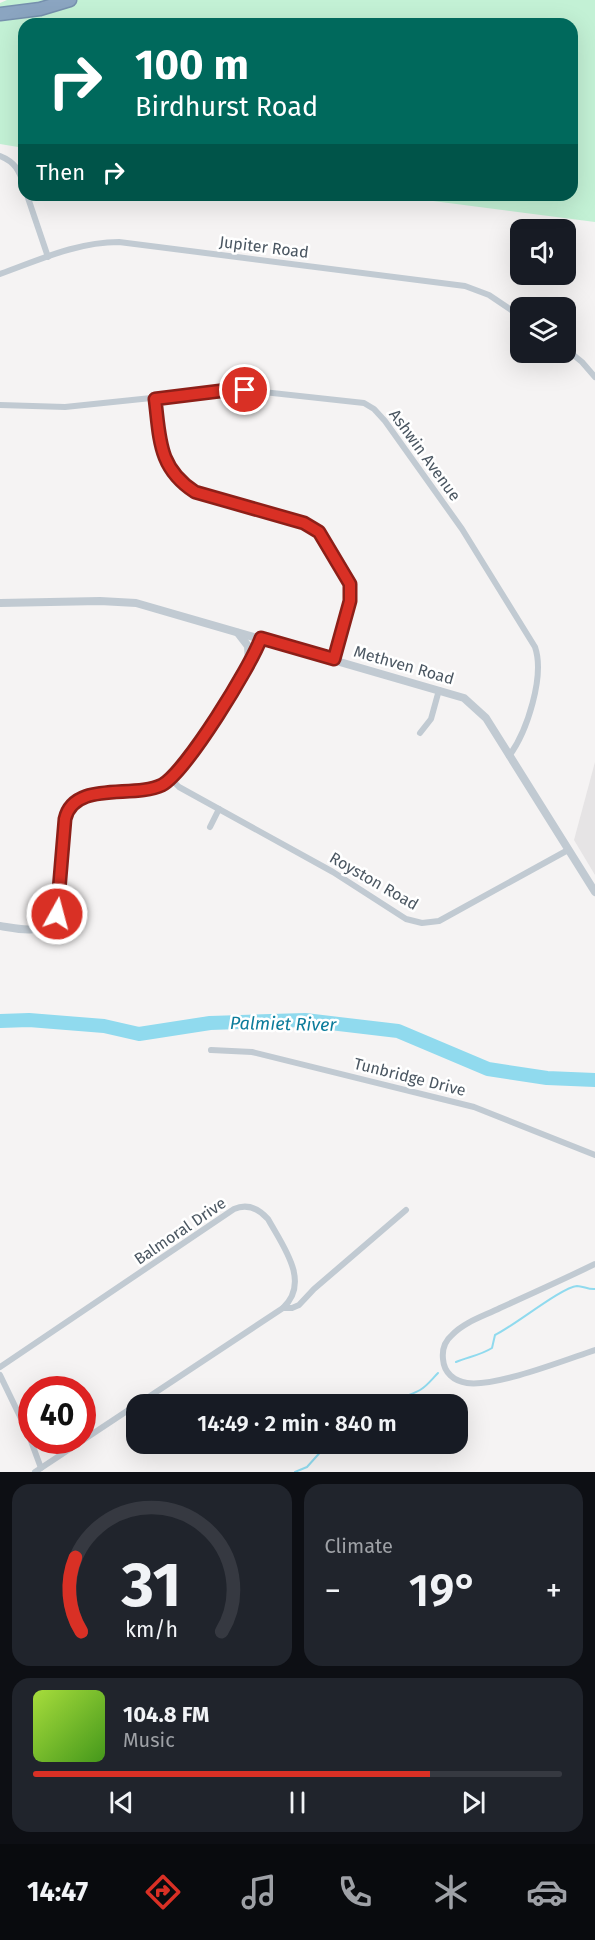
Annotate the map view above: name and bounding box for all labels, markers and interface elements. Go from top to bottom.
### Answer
text: 100 m [135,40,249,90]
icon: right [36,42,114,120]
text: Birdhurst Road [135,91,318,123]
icon: right [97,156,130,189]
text: Then [36,159,85,186]
map controls [510,219,576,363]
button: sound [510,219,576,285]
street label: Jupiter Road [218,232,310,262]
button: layers [510,297,576,363]
pin [219,364,270,415]
icon: arrive [228,373,261,406]
street label: Ashwin Avenue [385,405,465,505]
street label: Methven Road [352,642,456,688]
street label: Royston Road [326,848,422,914]
position arrow [25,882,89,946]
water label: Palmiet River [230,1012,338,1036]
street label: Tunbridge Drive [352,1054,468,1100]
street label: Balmoral Drive [130,1193,230,1269]
speed limit sign: 40 [18,1376,96,1454]
text: 14:49 · 2 min · 840 m [197,1410,397,1437]
text: Climate [325,1534,393,1558]
text: 31 [121,1548,182,1623]
text: 19° [409,1564,478,1618]
text: − [325,1571,341,1611]
text: + [546,1571,562,1611]
text: km/h [125,1617,178,1643]
text: 104.8 FM [123,1701,209,1728]
text: Music [123,1728,175,1752]
icon: previous [105,1786,138,1819]
icon: pause [281,1786,314,1819]
icon: next [457,1786,490,1819]
icon: directions [142,1871,184,1913]
icon: music [238,1871,280,1913]
icon: phone [334,1871,376,1913]
icon: climate [430,1871,472,1913]
icon: car [526,1871,568,1913]
text: 14:47 [27,1876,88,1908]

